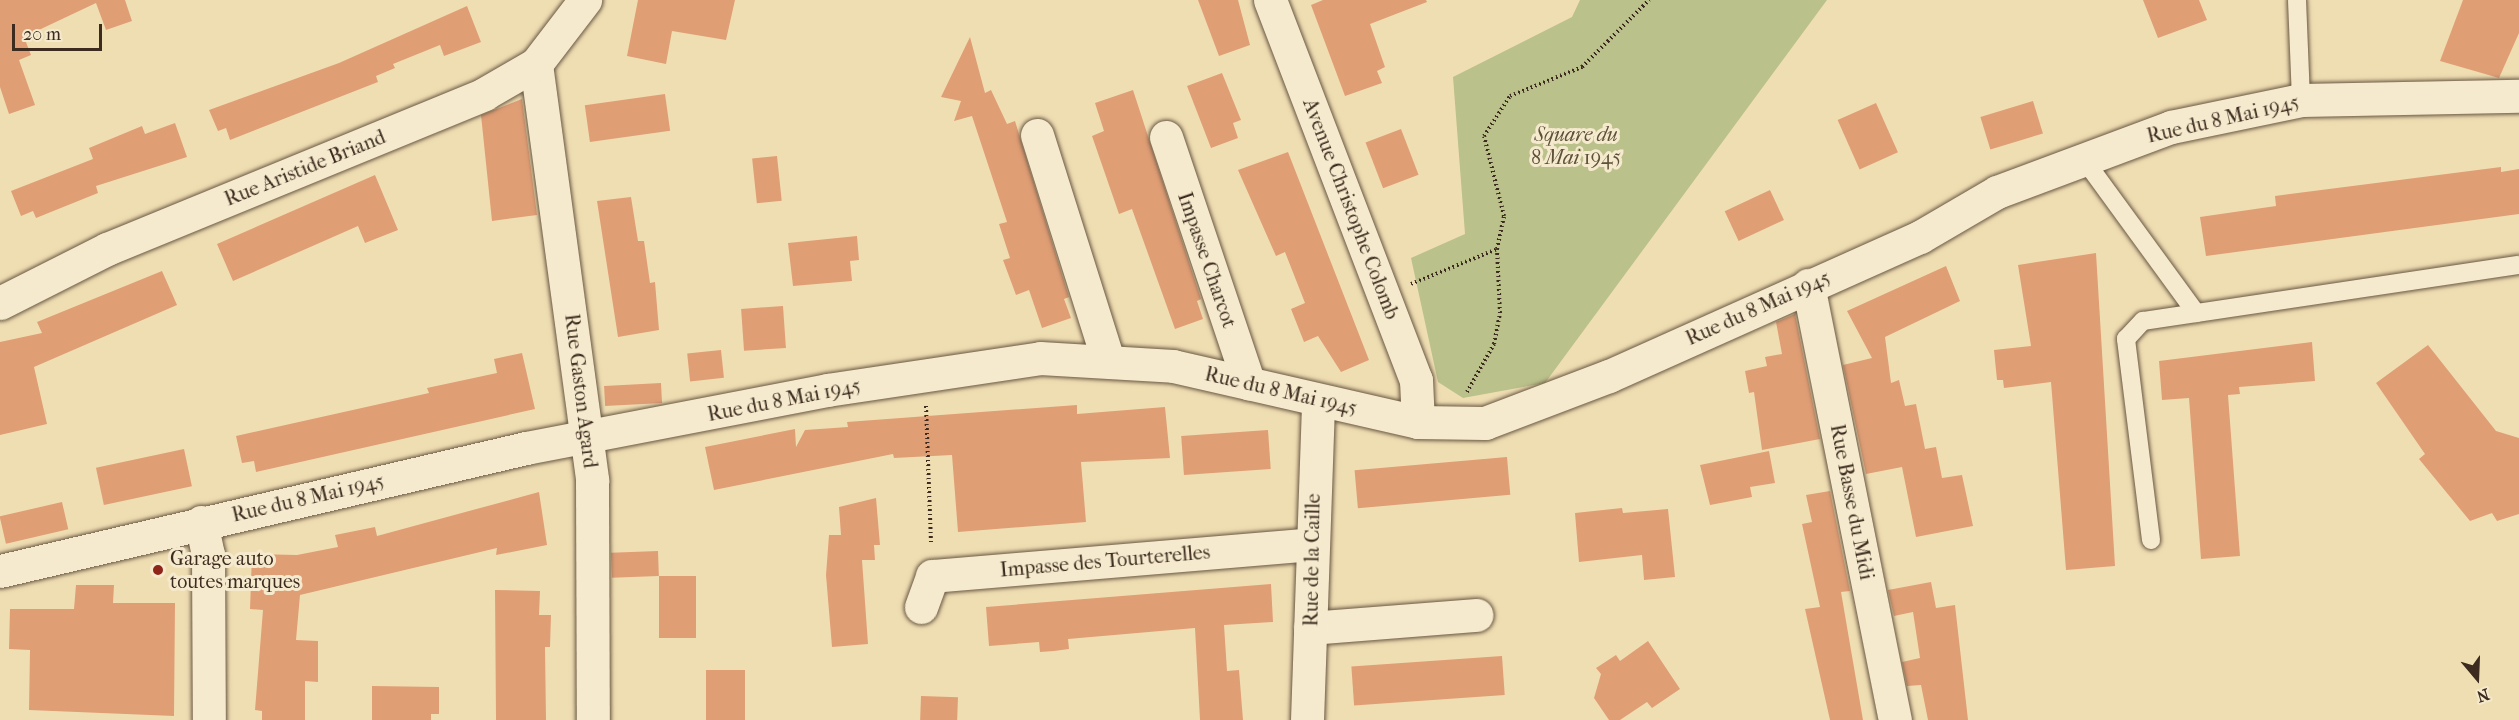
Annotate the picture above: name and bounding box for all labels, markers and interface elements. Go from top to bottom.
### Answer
scale bar [15,12,105,50]
text: 20 m [23,24,61,45]
street label: Rue du 8 Mai 1945 [2145,90,2301,148]
street label: Avenue Christophe Colomb [1298,95,1404,323]
park label: Square du 8 Mai 1945 [1531,123,1621,170]
street label: Rue Aristide Briand [221,125,389,211]
street label: Impasse Charcot [1173,189,1241,331]
street label: Rue du 8 Mai 1945 [1682,265,1834,351]
street label: Rue Gaston Agard [560,312,602,470]
street label: Rue du 8 Mai 1945 [1203,362,1359,420]
street label: Rue du 8 Mai 1945 [705,373,863,427]
street label: Rue Basse du Midi [1825,422,1879,582]
street label: Rue du 8 Mai 1945 [230,469,386,527]
street label: Rue de la Caille [1299,493,1325,627]
street label: Impasse des Tourterelles [999,540,1211,582]
place label: Garage auto toutes marques [170,546,300,593]
marker: Garage auto toutes marques [151,563,165,577]
north arrow [2447,648,2507,708]
text: N [2474,685,2492,706]

